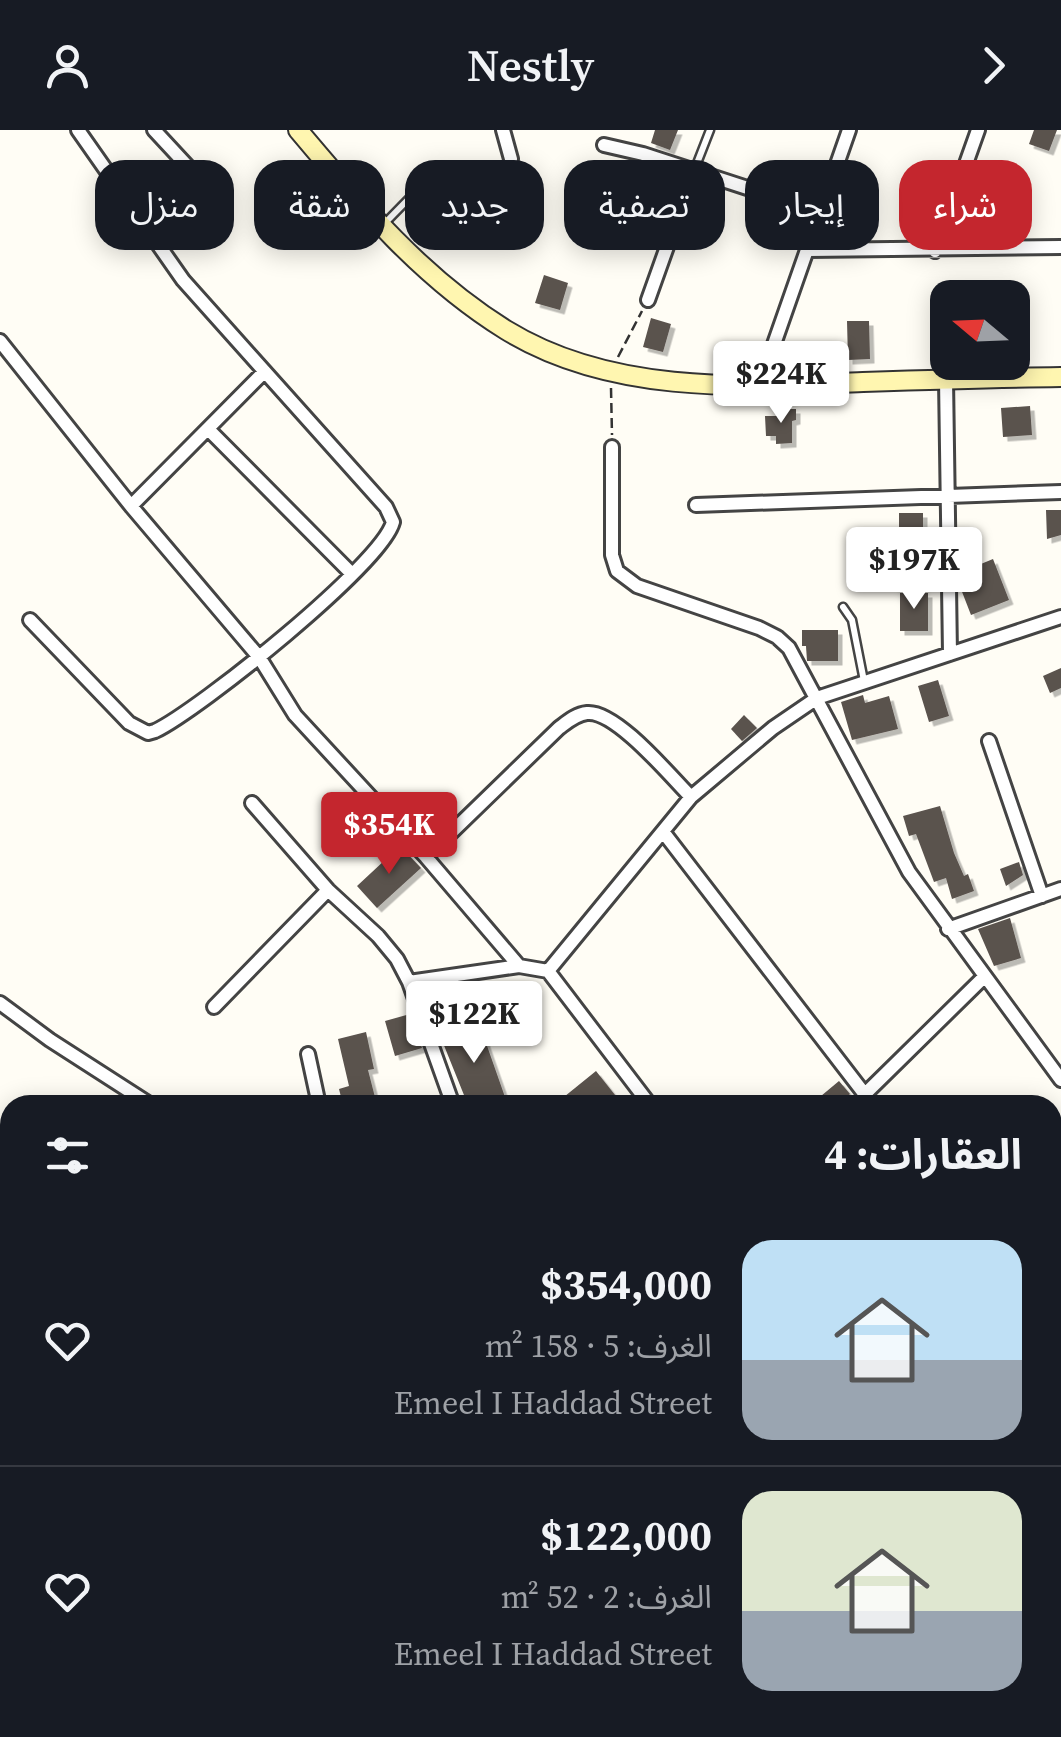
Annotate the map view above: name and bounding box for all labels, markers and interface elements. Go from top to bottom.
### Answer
text: Nestly [467,34,594,96]
icon: person [40,38,95,93]
icon: forward [966,38,1021,93]
chip: منزل [95,160,234,250]
chip: شقة [254,160,385,250]
chip: جديد [405,160,544,250]
chip: تصفية [564,160,725,250]
chip: إيجار [745,160,879,250]
chip: شراء [899,160,1032,250]
north arrow [930,280,1030,380]
map controls [930,280,1030,380]
pin: $224K [711,341,851,426]
text: $224K [735,351,827,395]
pin: $197K [844,527,984,612]
text: $197K [868,537,960,581]
pin: $354K [319,792,459,877]
text: $354K [343,802,435,846]
pin: $122K [404,981,544,1066]
text: $122K [428,991,520,1035]
text: العقارات: 4 [824,1125,1022,1183]
icon: filters [40,1128,95,1183]
text: $354,000 [540,1255,712,1313]
icon: home [822,1280,942,1400]
icon: heart [40,1313,95,1368]
text: الغرف: 5 · 158 m² [485,1324,712,1368]
text: Emeel I Haddad Street [394,1381,712,1425]
text: $122,000 [540,1506,712,1564]
icon: home [822,1531,942,1651]
icon: heart [40,1564,95,1619]
text: الغرف: 2 · 52 m² [501,1575,712,1619]
text: Emeel I Haddad Street [394,1632,712,1676]

